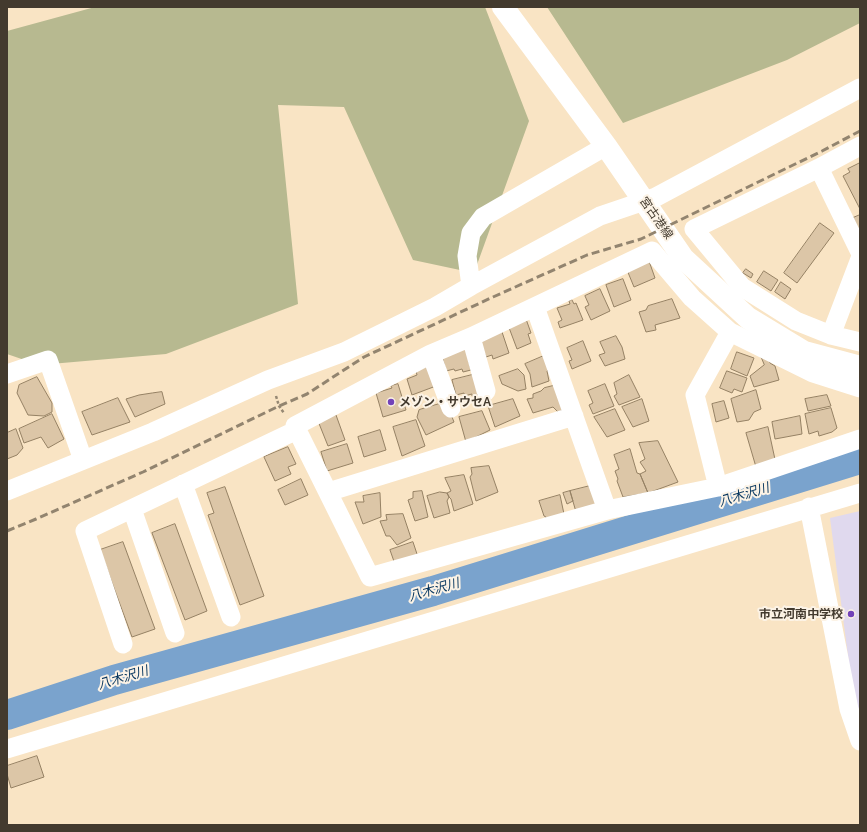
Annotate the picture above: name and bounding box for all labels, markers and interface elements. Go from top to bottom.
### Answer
street label: 宮古港線 [636,194,676,242]
place label: メゾン・サウセA [399,395,491,409]
marker: メゾン・サウセA [386,397,396,407]
water label: 八木沢川 [717,480,771,510]
water label: 八木沢川 [407,575,461,605]
place label: 市立河南中学校 [759,607,843,621]
marker: 市立河南中学校 [846,609,856,619]
water label: 八木沢川 [96,663,150,693]

